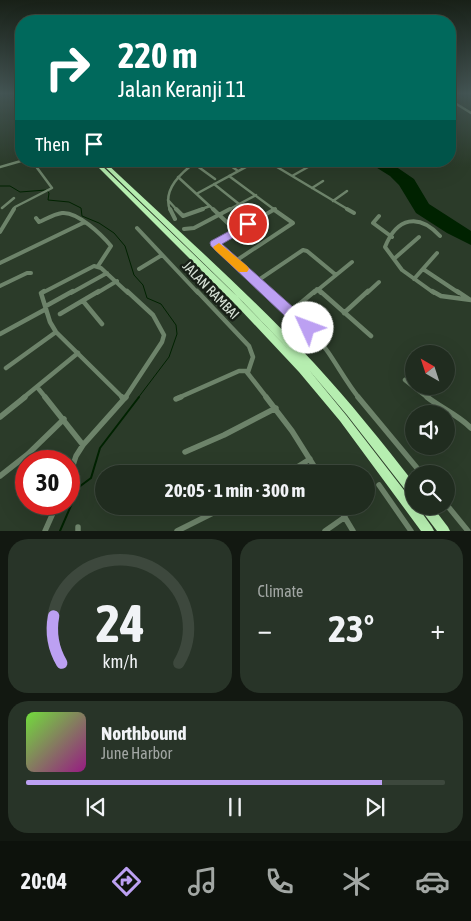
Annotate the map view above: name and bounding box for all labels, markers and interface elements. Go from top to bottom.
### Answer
icon: right [35,35,100,100]
text: 220 m [118,35,197,75]
text: Jalan Keranji 11 [118,76,246,102]
icon: arrive [80,130,108,158]
text: Then [35,133,70,155]
pin [227,203,269,245]
icon: arrive [234,210,262,238]
street label: JALAN RAMBAI [180,258,242,322]
position arrow [281,301,333,353]
north arrow [405,345,455,395]
map controls [405,345,455,515]
button: sound [405,405,455,455]
speed limit sign: 30 [15,450,80,515]
button: search [405,465,455,515]
text: 20:05 · 1 min · 300 m [165,479,305,501]
text: Climate [258,582,303,600]
text: 24 [95,593,144,653]
text: 23° [328,607,374,650]
text: − [258,613,272,645]
text: + [430,613,445,645]
text: km/h [102,651,137,672]
text: Northbound [101,722,187,744]
text: June Harbor [101,744,172,762]
icon: previous [82,793,110,821]
icon: pause [221,793,249,821]
icon: next [361,793,389,821]
icon: directions [109,864,144,899]
icon: music [185,864,220,899]
icon: phone [262,864,297,899]
icon: climate [339,864,374,899]
icon: car [415,864,450,899]
text: 20:04 [21,868,67,894]

